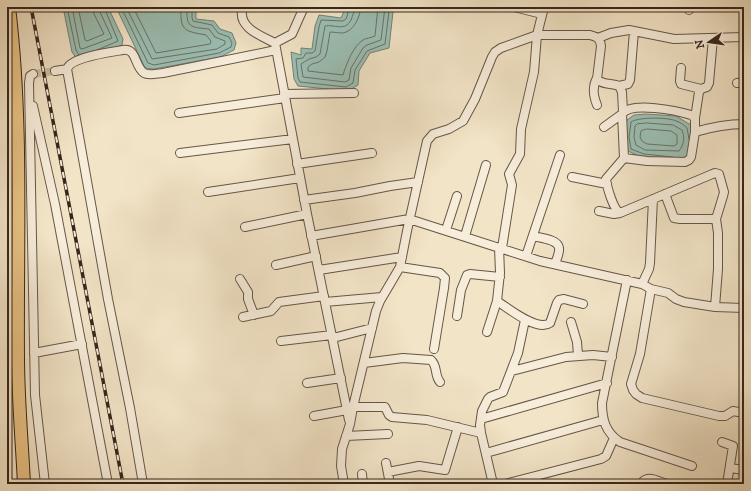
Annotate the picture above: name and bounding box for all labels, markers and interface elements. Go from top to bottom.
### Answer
north arrow [689,22,729,62]
text: N [692,38,708,50]

